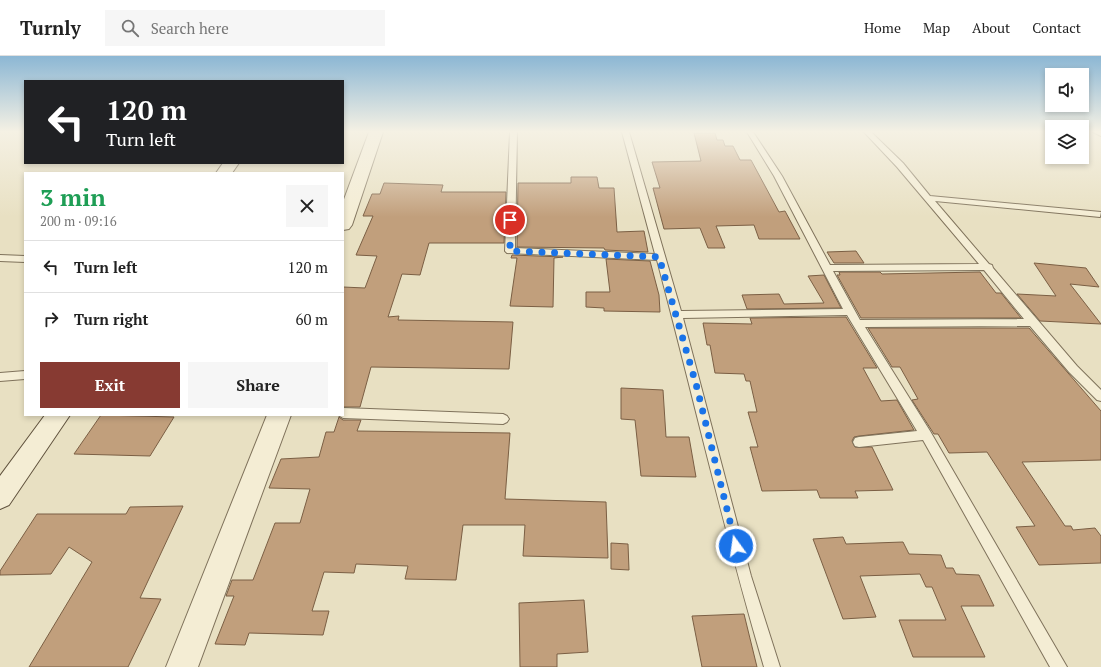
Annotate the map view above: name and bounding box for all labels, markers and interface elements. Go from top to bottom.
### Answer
search box [105,10,385,46]
text: Turnly [20,15,81,40]
icon: search [119,17,141,39]
text: Search here [151,18,229,38]
text: Home [864,18,901,37]
text: Map [923,18,950,37]
text: About [972,18,1010,37]
text: Contact [1032,18,1081,37]
map controls [1045,68,1089,164]
button: sound [1045,68,1089,112]
text: 120 m [106,91,187,128]
icon: left [40,96,92,148]
button: layers [1045,120,1089,164]
text: Turn left [106,127,176,151]
text: 3 min [40,181,106,213]
button: close [286,185,328,227]
pin [493,203,527,237]
icon: arrive [499,209,521,231]
text: 200 m · 09:16 [40,212,117,230]
icon: left [40,256,62,278]
text: Turn left [74,257,138,277]
text: 120 m [287,257,328,277]
icon: right [40,308,62,330]
text: Turn right [74,309,149,329]
text: 60 m [295,309,328,329]
button: Exit [40,362,180,408]
button: Share [188,362,328,408]
position arrow [715,525,757,567]

